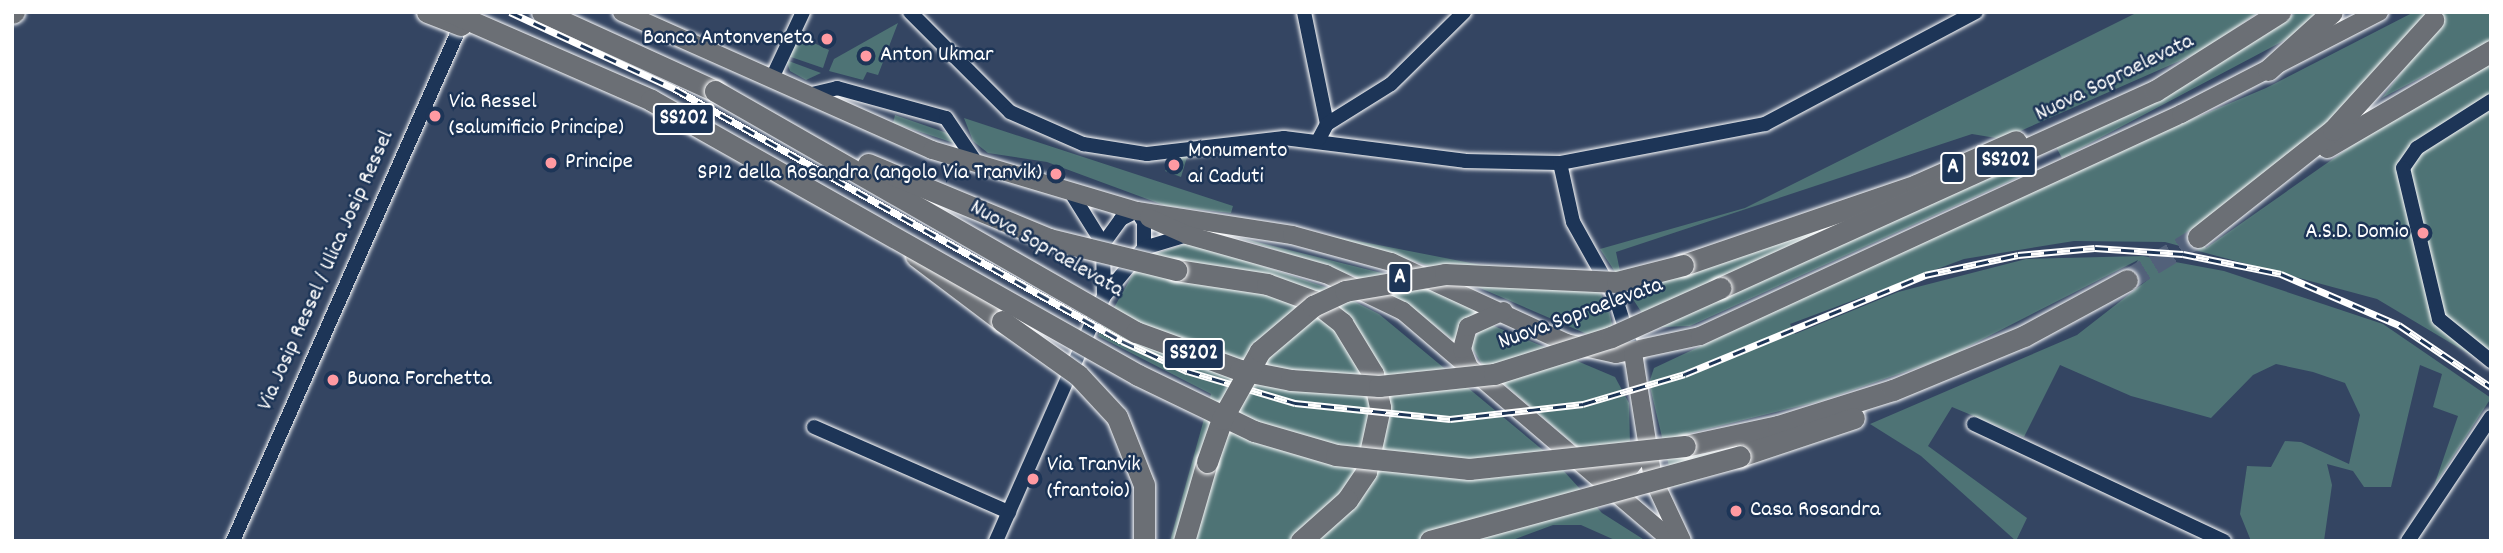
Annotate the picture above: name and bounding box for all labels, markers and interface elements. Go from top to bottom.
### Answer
place label: Banca Antonveneta [643,25,813,53]
street label: Nuova Sopraelevata [2031,29,2199,129]
marker: Banca Antonveneta [819,31,835,47]
place label: Anton Ukmar [880,42,993,70]
marker: Anton Ukmar [858,48,874,64]
place label: Via Ressel (salumificio Principe) [449,89,624,143]
road number: SS202 [652,102,716,136]
marker: Via Ressel (salumificio Principe) [427,108,443,124]
street label: Via Josip Ressel / Ulica Josip Ressel [253,127,401,415]
place label: Monumento ai Caduti [1188,138,1288,192]
road number: SS202 [1974,144,2038,178]
place label: Principe [565,149,633,177]
road number: A [1939,150,1967,186]
marker: Principe [543,155,559,171]
marker: Monumento ai Caduti [1166,157,1182,173]
place label: SP12 della Rosandra (angolo Via Tranvik) [697,160,1042,188]
marker: SP12 della Rosandra (angolo Via Tranvik) [1048,166,1064,182]
street label: Nuova Sopraelevata [964,195,1128,305]
place label: A.S.D. Domio [2305,219,2409,247]
marker: A.S.D. Domio [2415,225,2431,241]
road number: A [1386,260,1414,296]
street label: Nuova Sopraelevata [1495,272,1667,358]
road number: SS202 [1162,336,1226,372]
place label: Buona Forchetta [347,366,491,394]
marker: Buona Forchetta [325,372,341,388]
place label: Via Tranvik (frantoio) [1047,452,1141,506]
marker: Via Tranvik (frantoio) [1025,471,1041,487]
place label: Casa Rosandra [1750,497,1881,525]
marker: Casa Rosandra [1728,503,1744,519]

